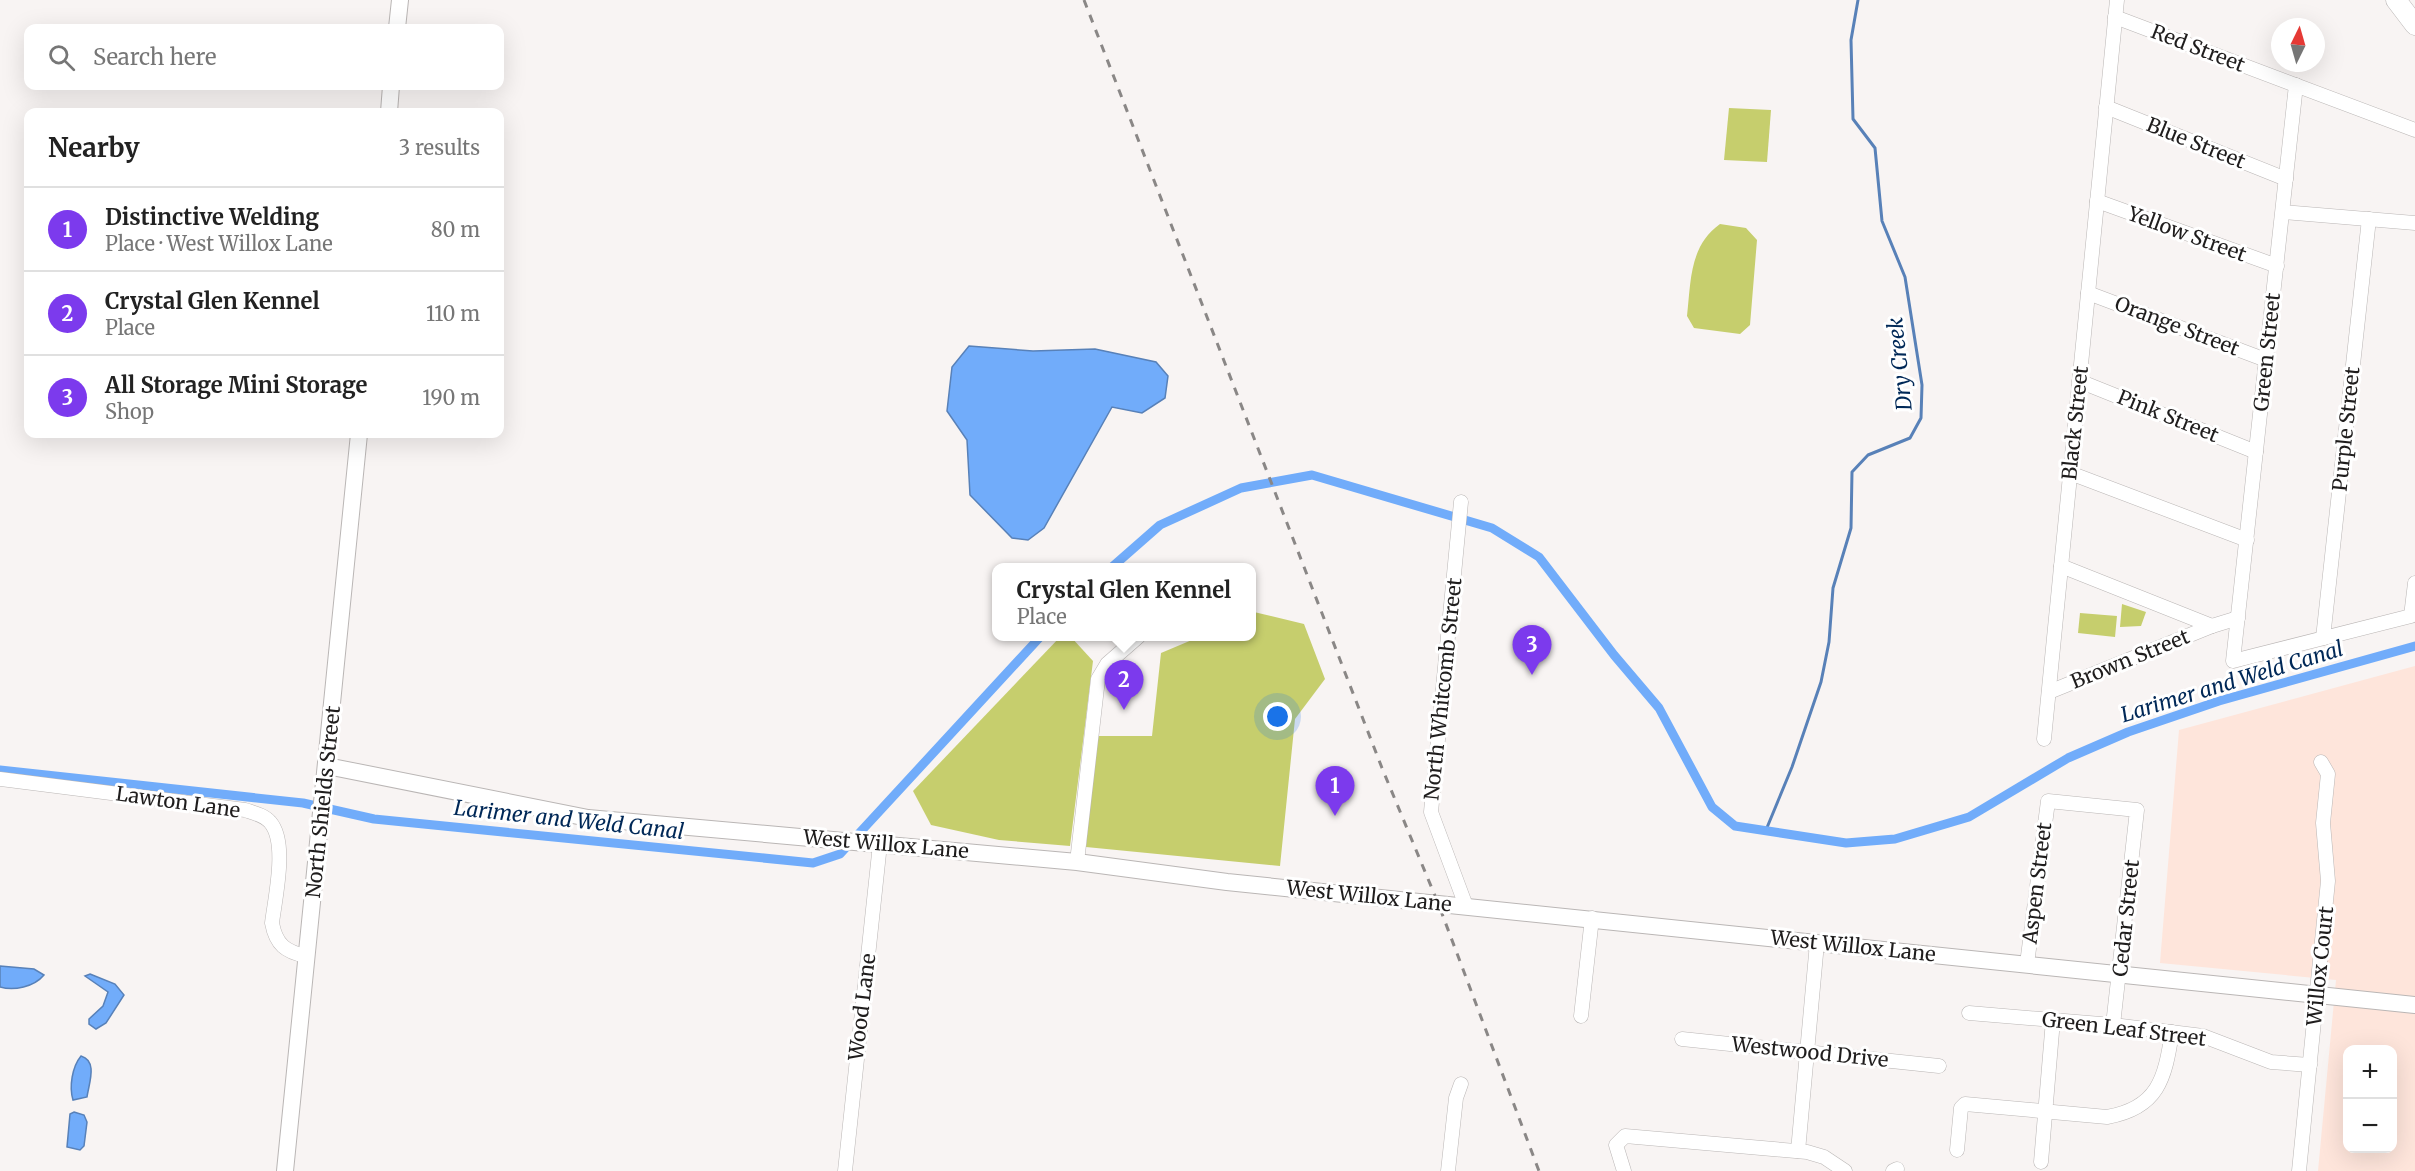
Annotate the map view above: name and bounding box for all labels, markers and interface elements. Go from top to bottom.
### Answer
street label: Red Street [2148,18,2249,77]
north arrow [2271,18,2325,72]
search box [24,24,504,90]
icon: search [45,41,78,74]
text: Search here [93,43,216,71]
street label: Blue Street [2143,111,2249,174]
text: Nearby [48,131,140,164]
text: 3 results [399,135,480,160]
street label: Yellow Street [2123,200,2250,267]
text: Distinctive Welding [105,203,319,231]
text: 1 [63,217,72,242]
text: 80 m [431,217,480,242]
text: Place · West Willox Lane [105,231,333,256]
text: Crystal Glen Kennel [105,287,320,315]
street label: Orange Street [2111,290,2243,361]
street label: Green Street [2248,291,2285,412]
text: 2 [62,301,73,326]
text: 110 m [426,301,480,326]
text: Place [105,315,155,340]
water label: Dry Creek [1881,316,1918,413]
street label: Black Street [2056,364,2093,481]
street label: Purple Street [2327,365,2364,492]
text: All Storage Mini Storage [105,371,368,399]
street label: Pink Street [2114,384,2223,447]
text: 3 [62,385,73,410]
text: 190 m [422,385,480,410]
text: Shop [105,399,154,424]
popup [992,563,1256,641]
text: Crystal Glen Kennel [1017,576,1231,604]
street label: North Whitcomb Street [1418,576,1467,802]
text: Place [1017,604,1067,629]
street label: Brown Street [2067,623,2193,694]
pin: 3 [1512,626,1552,675]
water label: Larimer and Weld Canal [2117,635,2346,728]
pin: 2 [1104,660,1144,710]
your location [1263,702,1292,731]
street label: North Shields Street [300,704,345,899]
pin: 1 [1316,766,1354,816]
street label: Lawton Lane [114,780,242,823]
water label: Larimer and Weld Canal [453,794,686,845]
street label: Aspen Street [2017,821,2056,946]
street label: West Willox Lane [801,824,970,863]
street label: Cedar Street [2107,858,2144,978]
street label: West Willox Lane [1284,874,1453,917]
street label: Willox Court [2301,905,2338,1028]
street label: West Willox Lane [1768,924,1937,967]
street label: Wood Lane [842,952,880,1063]
street label: Green Leaf Street [2041,1006,2208,1051]
street label: Westwood Drive [1729,1031,1890,1072]
map controls [2343,1045,2397,1153]
button: + [2343,1045,2397,1099]
button: − [2343,1099,2397,1153]

